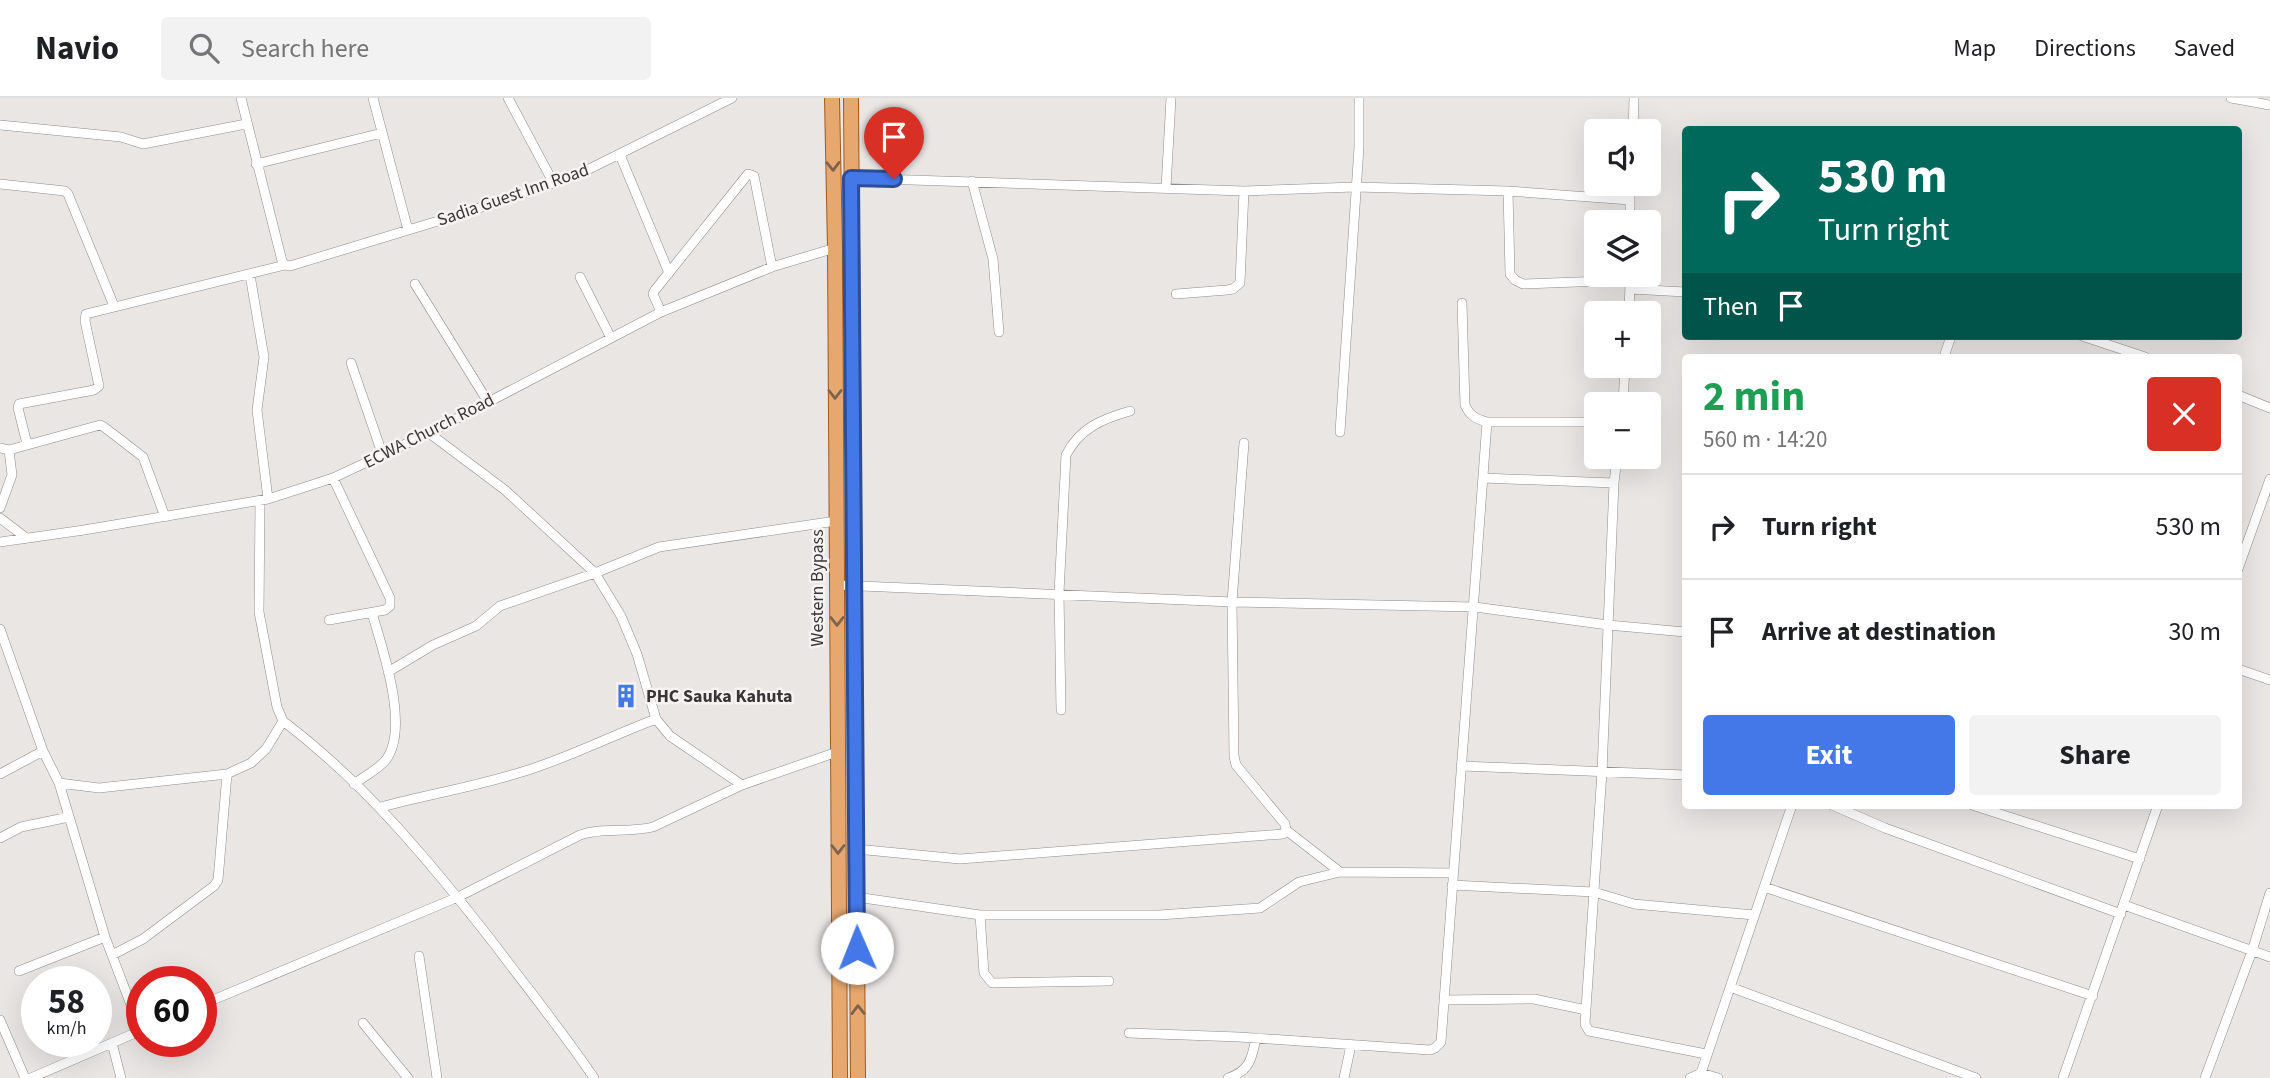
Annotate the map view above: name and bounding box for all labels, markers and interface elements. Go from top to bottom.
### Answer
search box [161,17,651,80]
text: Navio [35,25,119,72]
icon: search [185,29,223,67]
text: Search here [241,30,369,67]
text: Map [1953,31,1996,66]
text: Directions [2034,31,2136,66]
text: Saved [2174,31,2235,66]
pin [864,107,924,179]
icon: arrive [875,118,913,156]
map controls [1584,119,1661,469]
button: sound [1584,119,1661,196]
text: 530 m [1818,142,1947,212]
icon: right [1703,154,1794,245]
street label: Sadia Guest Inn Road [434,157,592,233]
one-way arrow [826,161,841,172]
text: Turn right [1818,207,1949,253]
button: layers [1584,210,1661,287]
icon: arrive [1772,287,1810,325]
text: Then [1703,288,1758,325]
button: + [1584,301,1661,378]
text: 2 min [1703,367,1805,427]
button: close [2147,377,2221,451]
street label: ECWA Church Road [359,387,499,475]
one-way arrow [828,388,843,399]
button: − [1584,392,1661,469]
text: 560 m · 14:20 [1703,423,1827,456]
icon: right [1703,508,1741,546]
text: Turn right [1762,508,1877,545]
text: 530 m [2155,508,2221,545]
street label: Western Bypass [805,529,830,647]
icon: arrive [1703,613,1741,651]
text: Arrive at destination [1762,613,1996,650]
text: 30 m [2168,613,2221,650]
one-way arrow [829,616,845,627]
building icon: PHC Sauka Kahuta [612,682,640,710]
place label: PHC Sauka Kahuta [646,684,792,709]
button: Exit [1703,715,1955,795]
button: Share [1969,715,2221,795]
one-way arrow [830,844,846,854]
position arrow [820,911,894,985]
speed limit sign: 60 [126,966,217,1057]
text: 58 [48,977,85,1027]
one-way arrow [850,1004,865,1015]
text: km/h [47,1016,86,1041]

